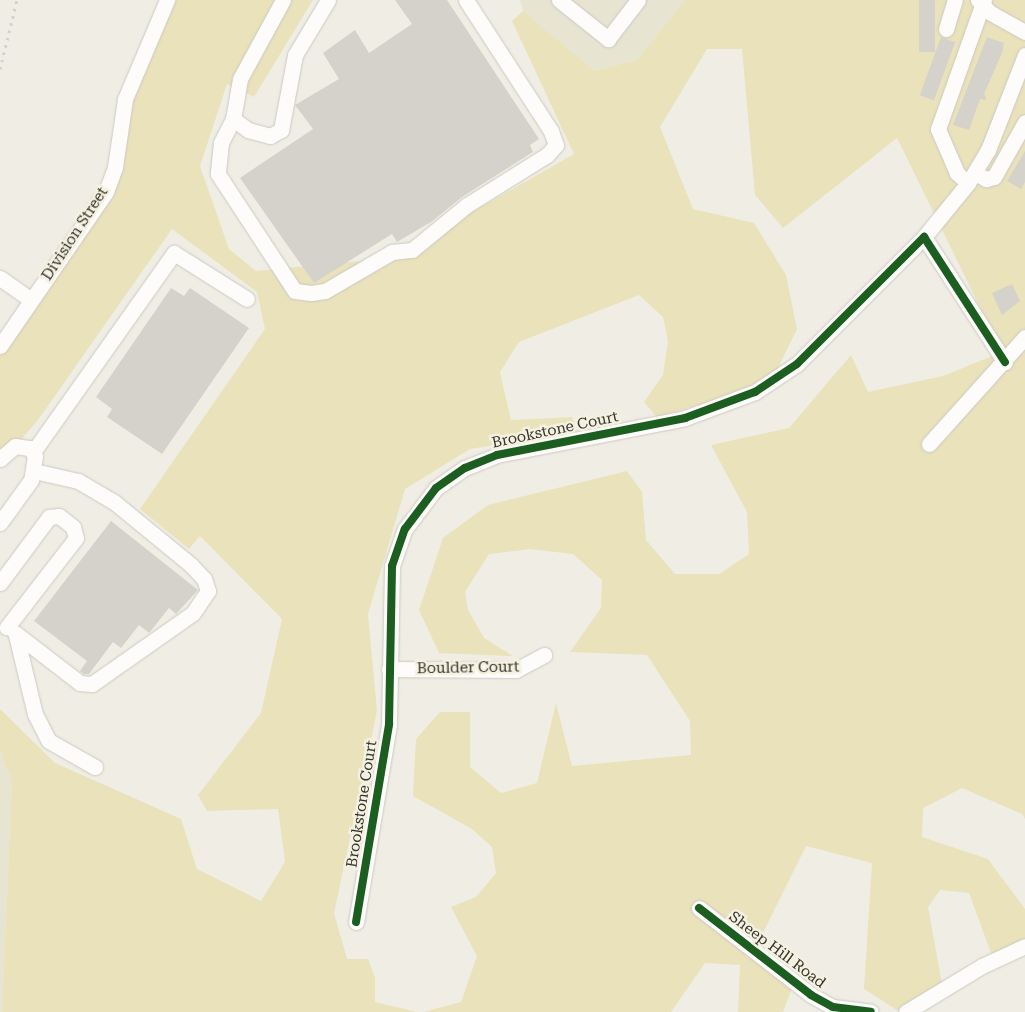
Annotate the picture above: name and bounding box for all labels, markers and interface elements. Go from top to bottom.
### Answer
street label: Division Street [38,184,112,284]
street label: Brookstone Court [490,408,620,452]
street label: Boulder Court [417,658,519,678]
street label: Brookstone Court [343,739,381,869]
street label: Sheep Hill Road [725,908,829,992]

